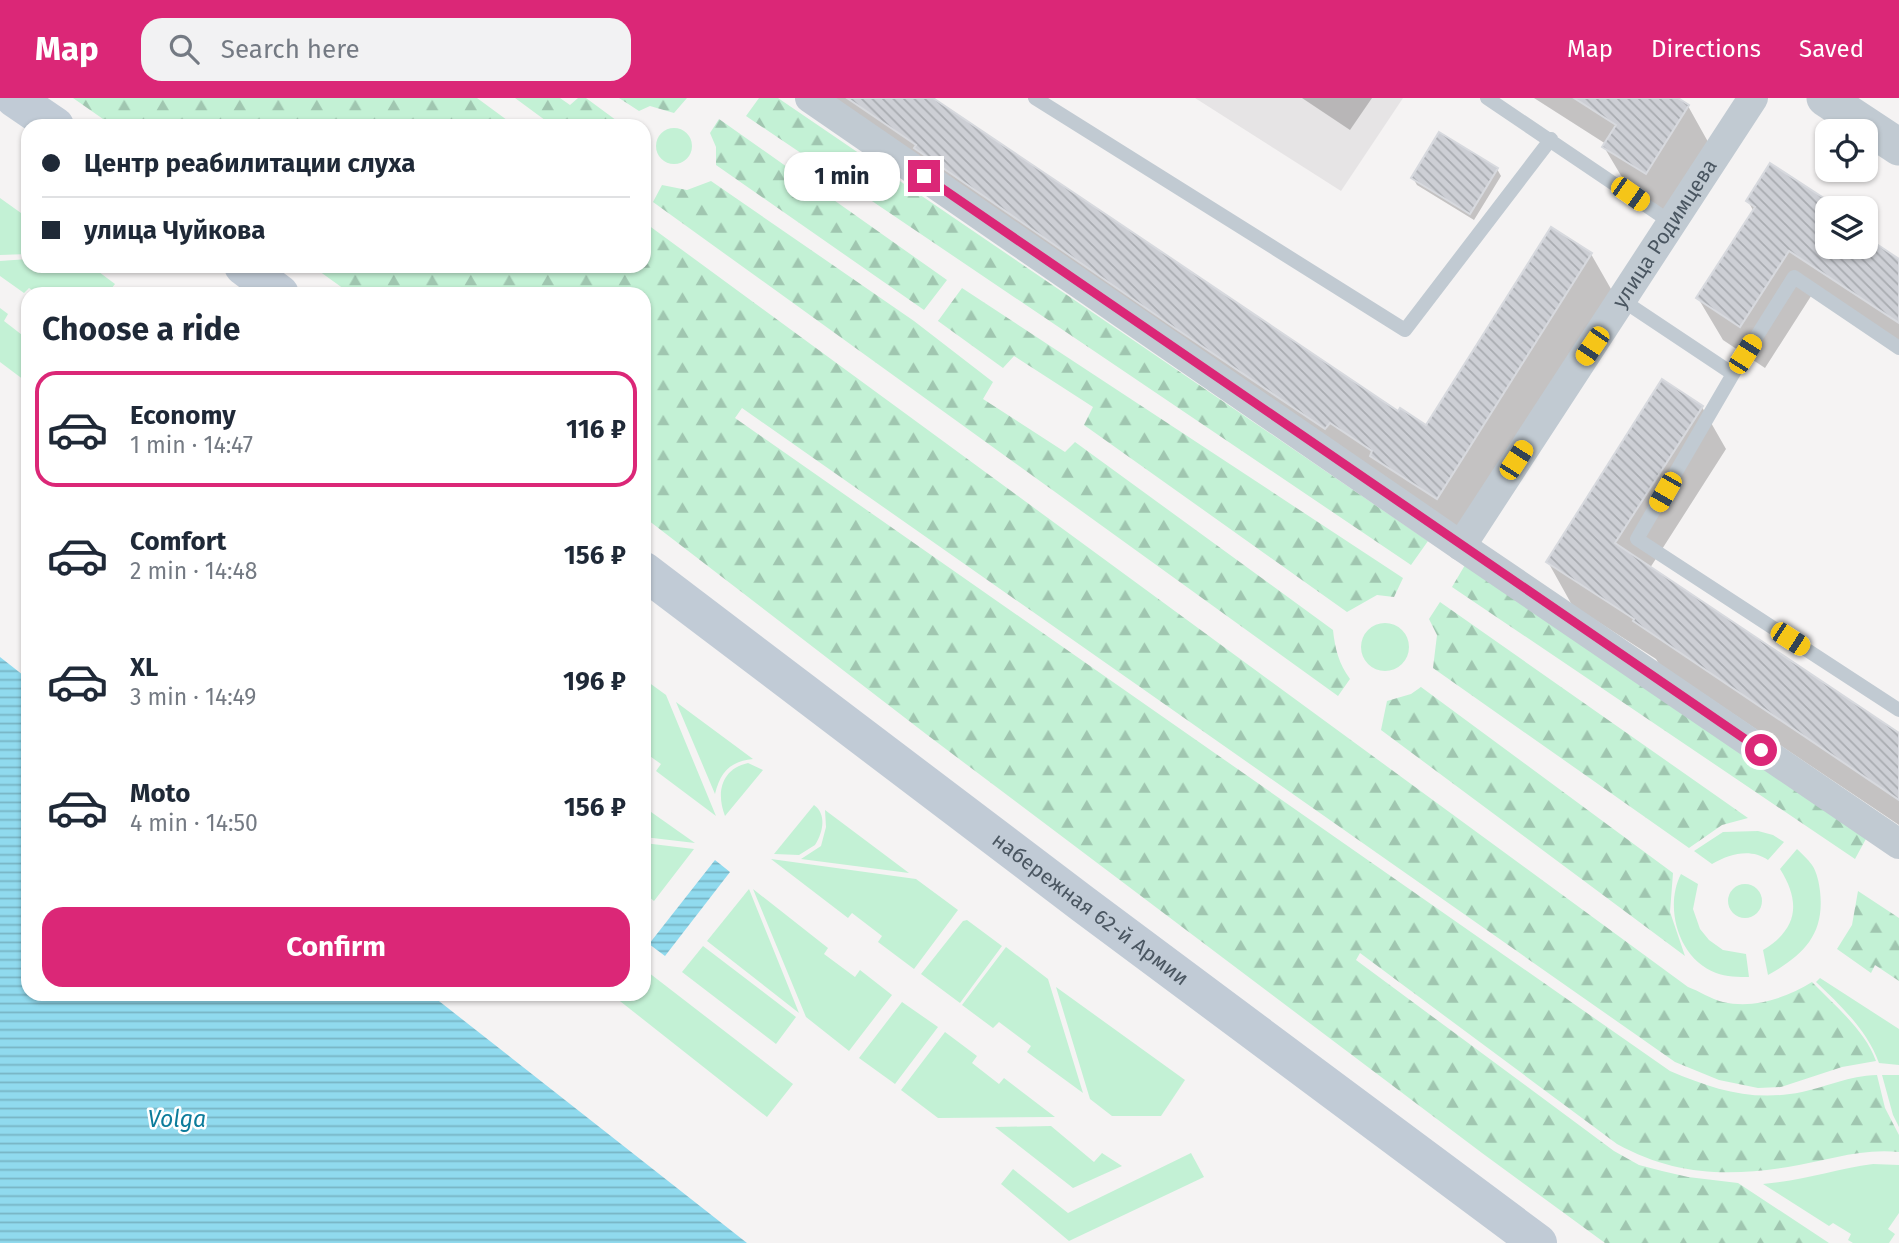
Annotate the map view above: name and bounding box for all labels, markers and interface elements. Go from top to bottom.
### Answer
search box [141,18,631,81]
text: Map [35,29,99,69]
icon: search [165,30,203,68]
text: Search here [221,34,360,65]
text: Map [1567,35,1613,63]
text: Directions [1651,35,1761,63]
text: Saved [1799,35,1864,63]
map controls [1815,119,1878,259]
button: locate [1815,119,1878,182]
text: Центр реабилитации слуха [84,148,415,179]
callout: 1 min [784,152,900,200]
street label: улица Родимцева [1607,154,1723,313]
route end [908,160,940,192]
text: 1 min [814,162,870,190]
car [1607,173,1654,215]
button: layers [1815,196,1878,259]
text: улица Чуйкова [84,215,266,246]
text: Choose a ride [42,310,240,348]
car [1572,323,1613,369]
car [1725,331,1766,377]
icon: car [46,398,109,461]
text: Economy [130,400,236,431]
text: 116 ₽ [566,414,626,445]
text: 1 min · 14:47 [130,431,253,459]
car [1496,437,1537,483]
car [1646,469,1685,515]
icon: car [46,524,109,587]
text: Comfort [130,526,226,557]
text: 156 ₽ [564,540,626,571]
text: 2 min · 14:48 [130,557,257,585]
car [1767,619,1814,659]
icon: car [46,650,109,713]
text: XL [130,652,158,683]
text: 196 ₽ [563,666,626,697]
text: 3 min · 14:49 [130,683,256,711]
route start [1745,734,1777,766]
icon: car [46,776,109,839]
text: Moto [130,778,190,809]
text: 156 ₽ [564,792,626,823]
text: 4 min · 14:50 [130,809,258,837]
street label: набережная 62-й Армии [987,827,1194,991]
button: Confirm [42,907,630,987]
water label: Volga [148,1105,206,1133]

